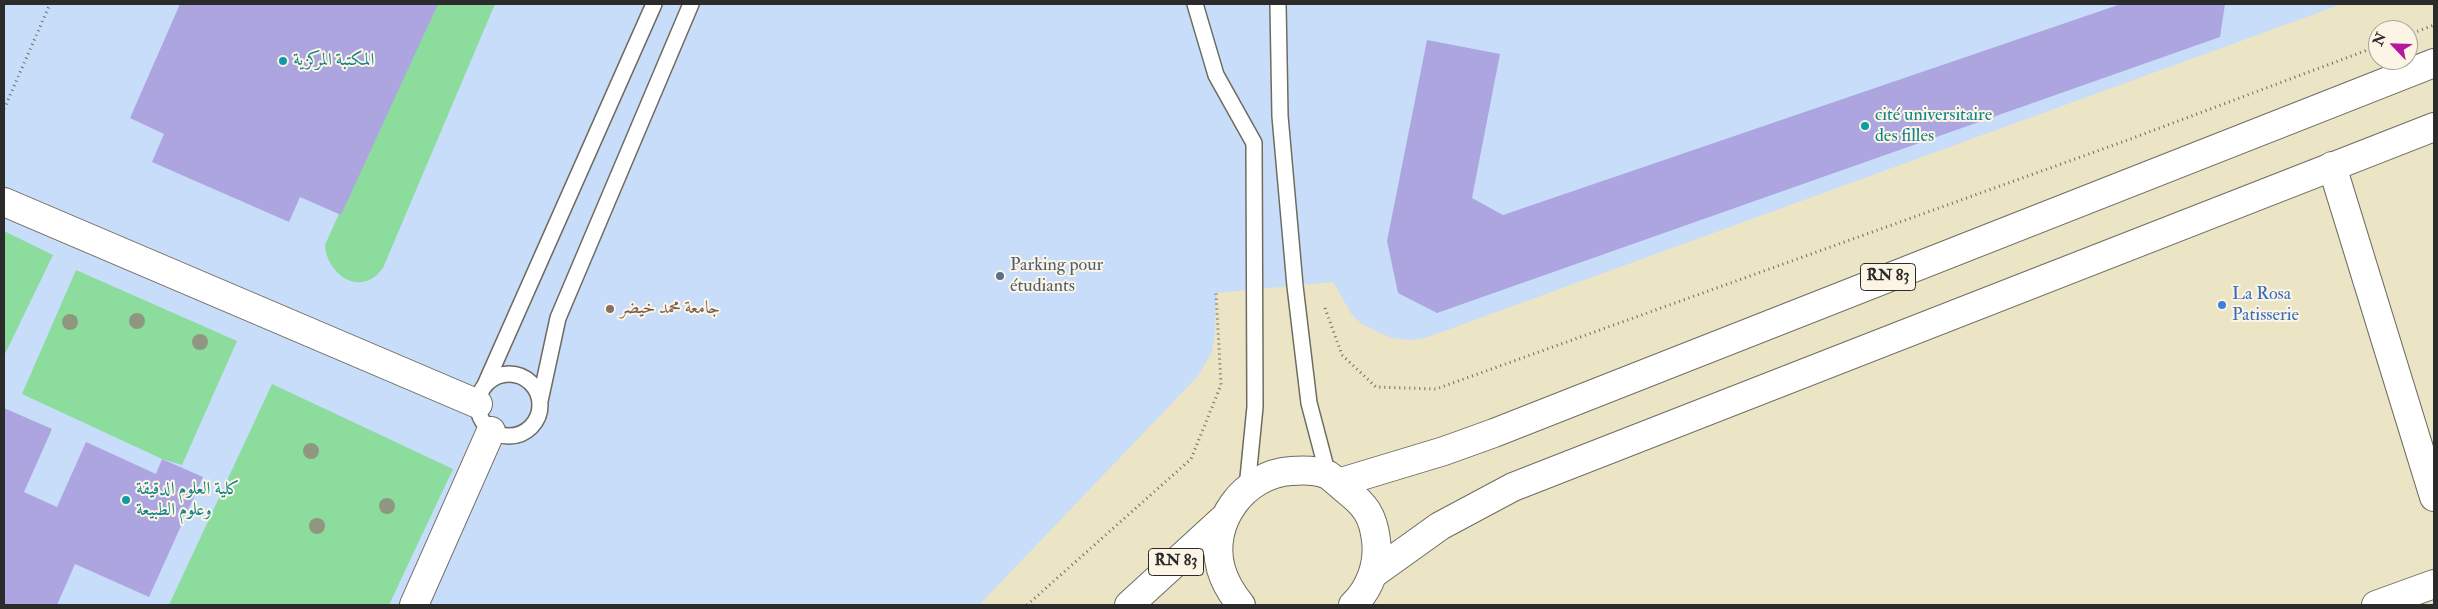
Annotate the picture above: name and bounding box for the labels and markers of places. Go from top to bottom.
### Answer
place label: المكتبة المركزية [293,50,375,72]
marker: المكتبة المركزية [277,55,289,67]
place label: cité universitaire des filles [1875,105,1992,148]
marker: cité universitaire des filles [1859,120,1871,132]
place label: Parking pour étudiants [1010,255,1103,298]
marker: Parking pour étudiants [994,270,1006,282]
place label: La Rosa Patisserie [2232,284,2299,326]
place label: جامعة محمد خيضر [620,298,720,320]
marker: La Rosa Patisserie [2216,299,2228,311]
marker: جامعة محمد خيضر [604,303,616,315]
place label: كلية العلوم الدقيقة وعلوم الطبيعة [136,479,239,522]
marker: كلية العلوم الدقيقة وعلوم الطبيعة [120,494,132,506]

